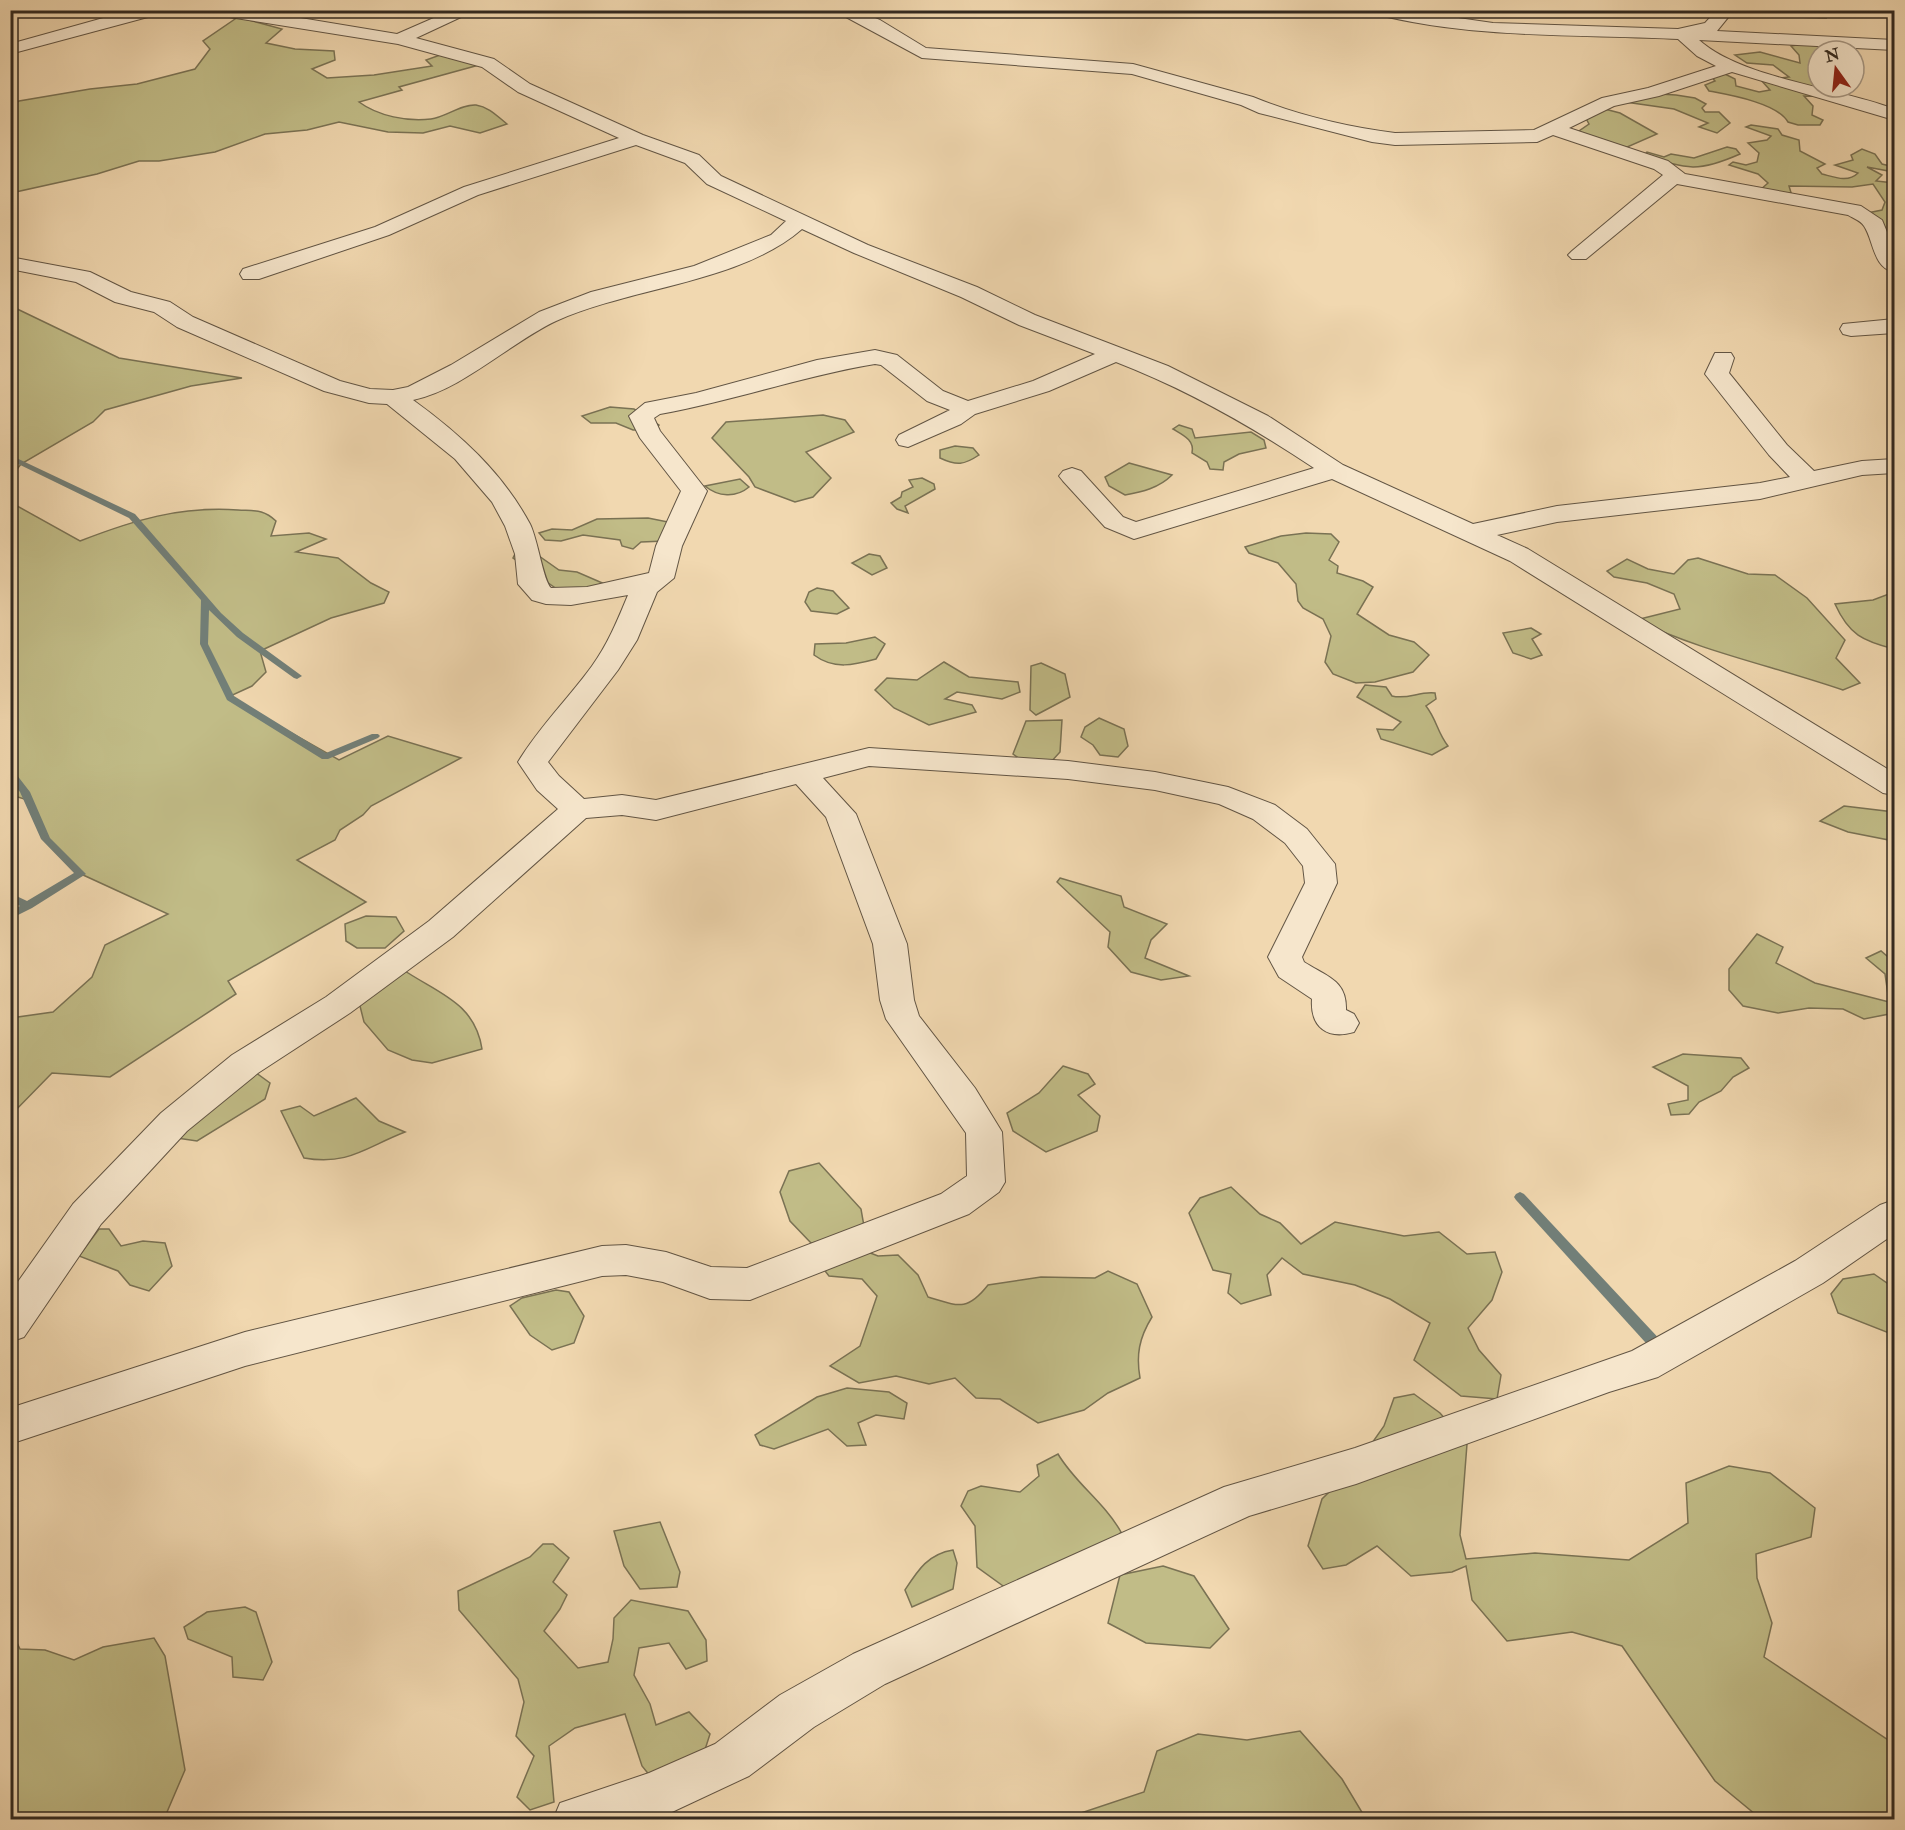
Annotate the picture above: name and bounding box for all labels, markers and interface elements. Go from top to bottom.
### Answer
north arrow [1806,39,1866,99]
text: N [1822,44,1843,67]

